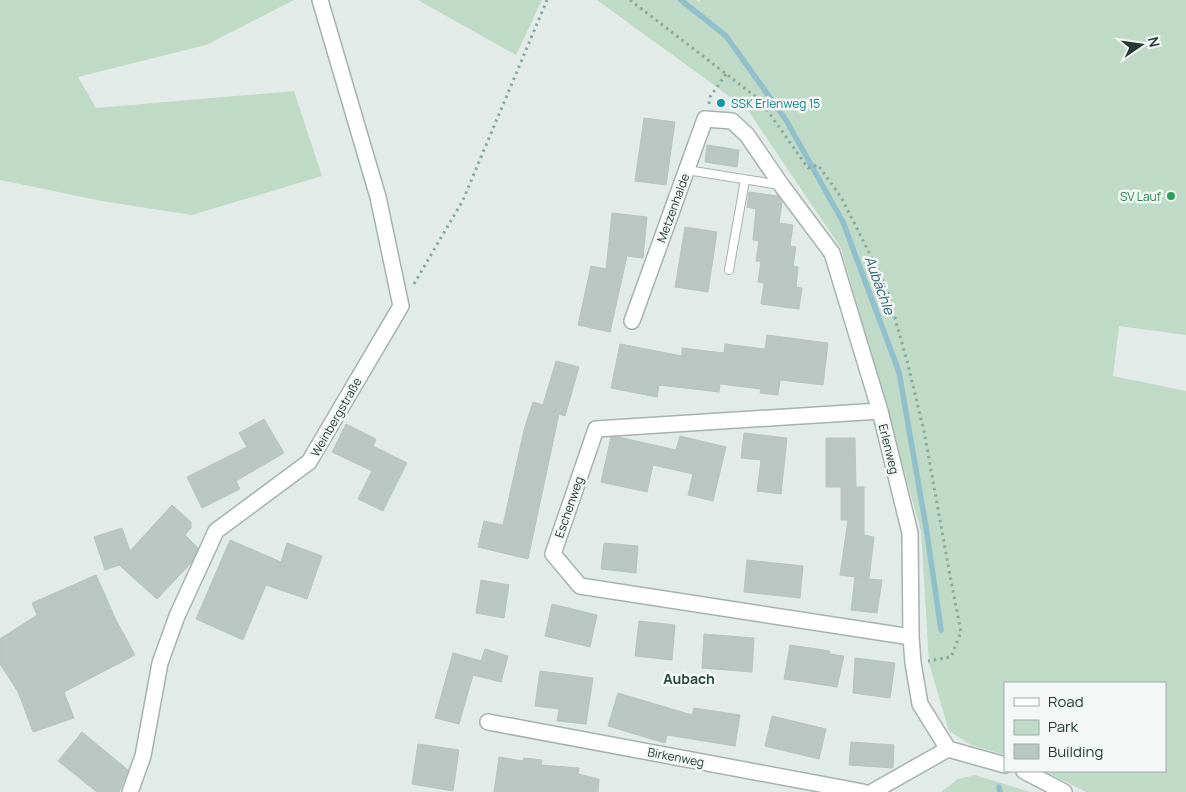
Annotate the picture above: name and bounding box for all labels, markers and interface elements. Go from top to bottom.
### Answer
north arrow [1116,20,1166,70]
text: N [1144,35,1165,49]
place label: SSK Erlenweg 15 [731,95,820,112]
marker: SSK Erlenweg 15 [715,97,727,109]
street label: Metzenhalde [653,171,693,245]
place label: SV Lauf [1120,188,1162,205]
marker: SV Lauf [1165,190,1177,202]
water label: Aubächle [861,253,900,318]
street label: Weinbergstraße [306,374,366,460]
street label: Erlenweg [875,422,903,476]
street label: Eschenweg [551,474,587,540]
district label: Aubach [663,669,715,688]
legend [1004,682,1166,772]
text: Road [1048,691,1084,712]
text: Park [1048,716,1078,737]
text: Building [1048,741,1103,762]
street label: Birkenweg [646,743,706,771]

